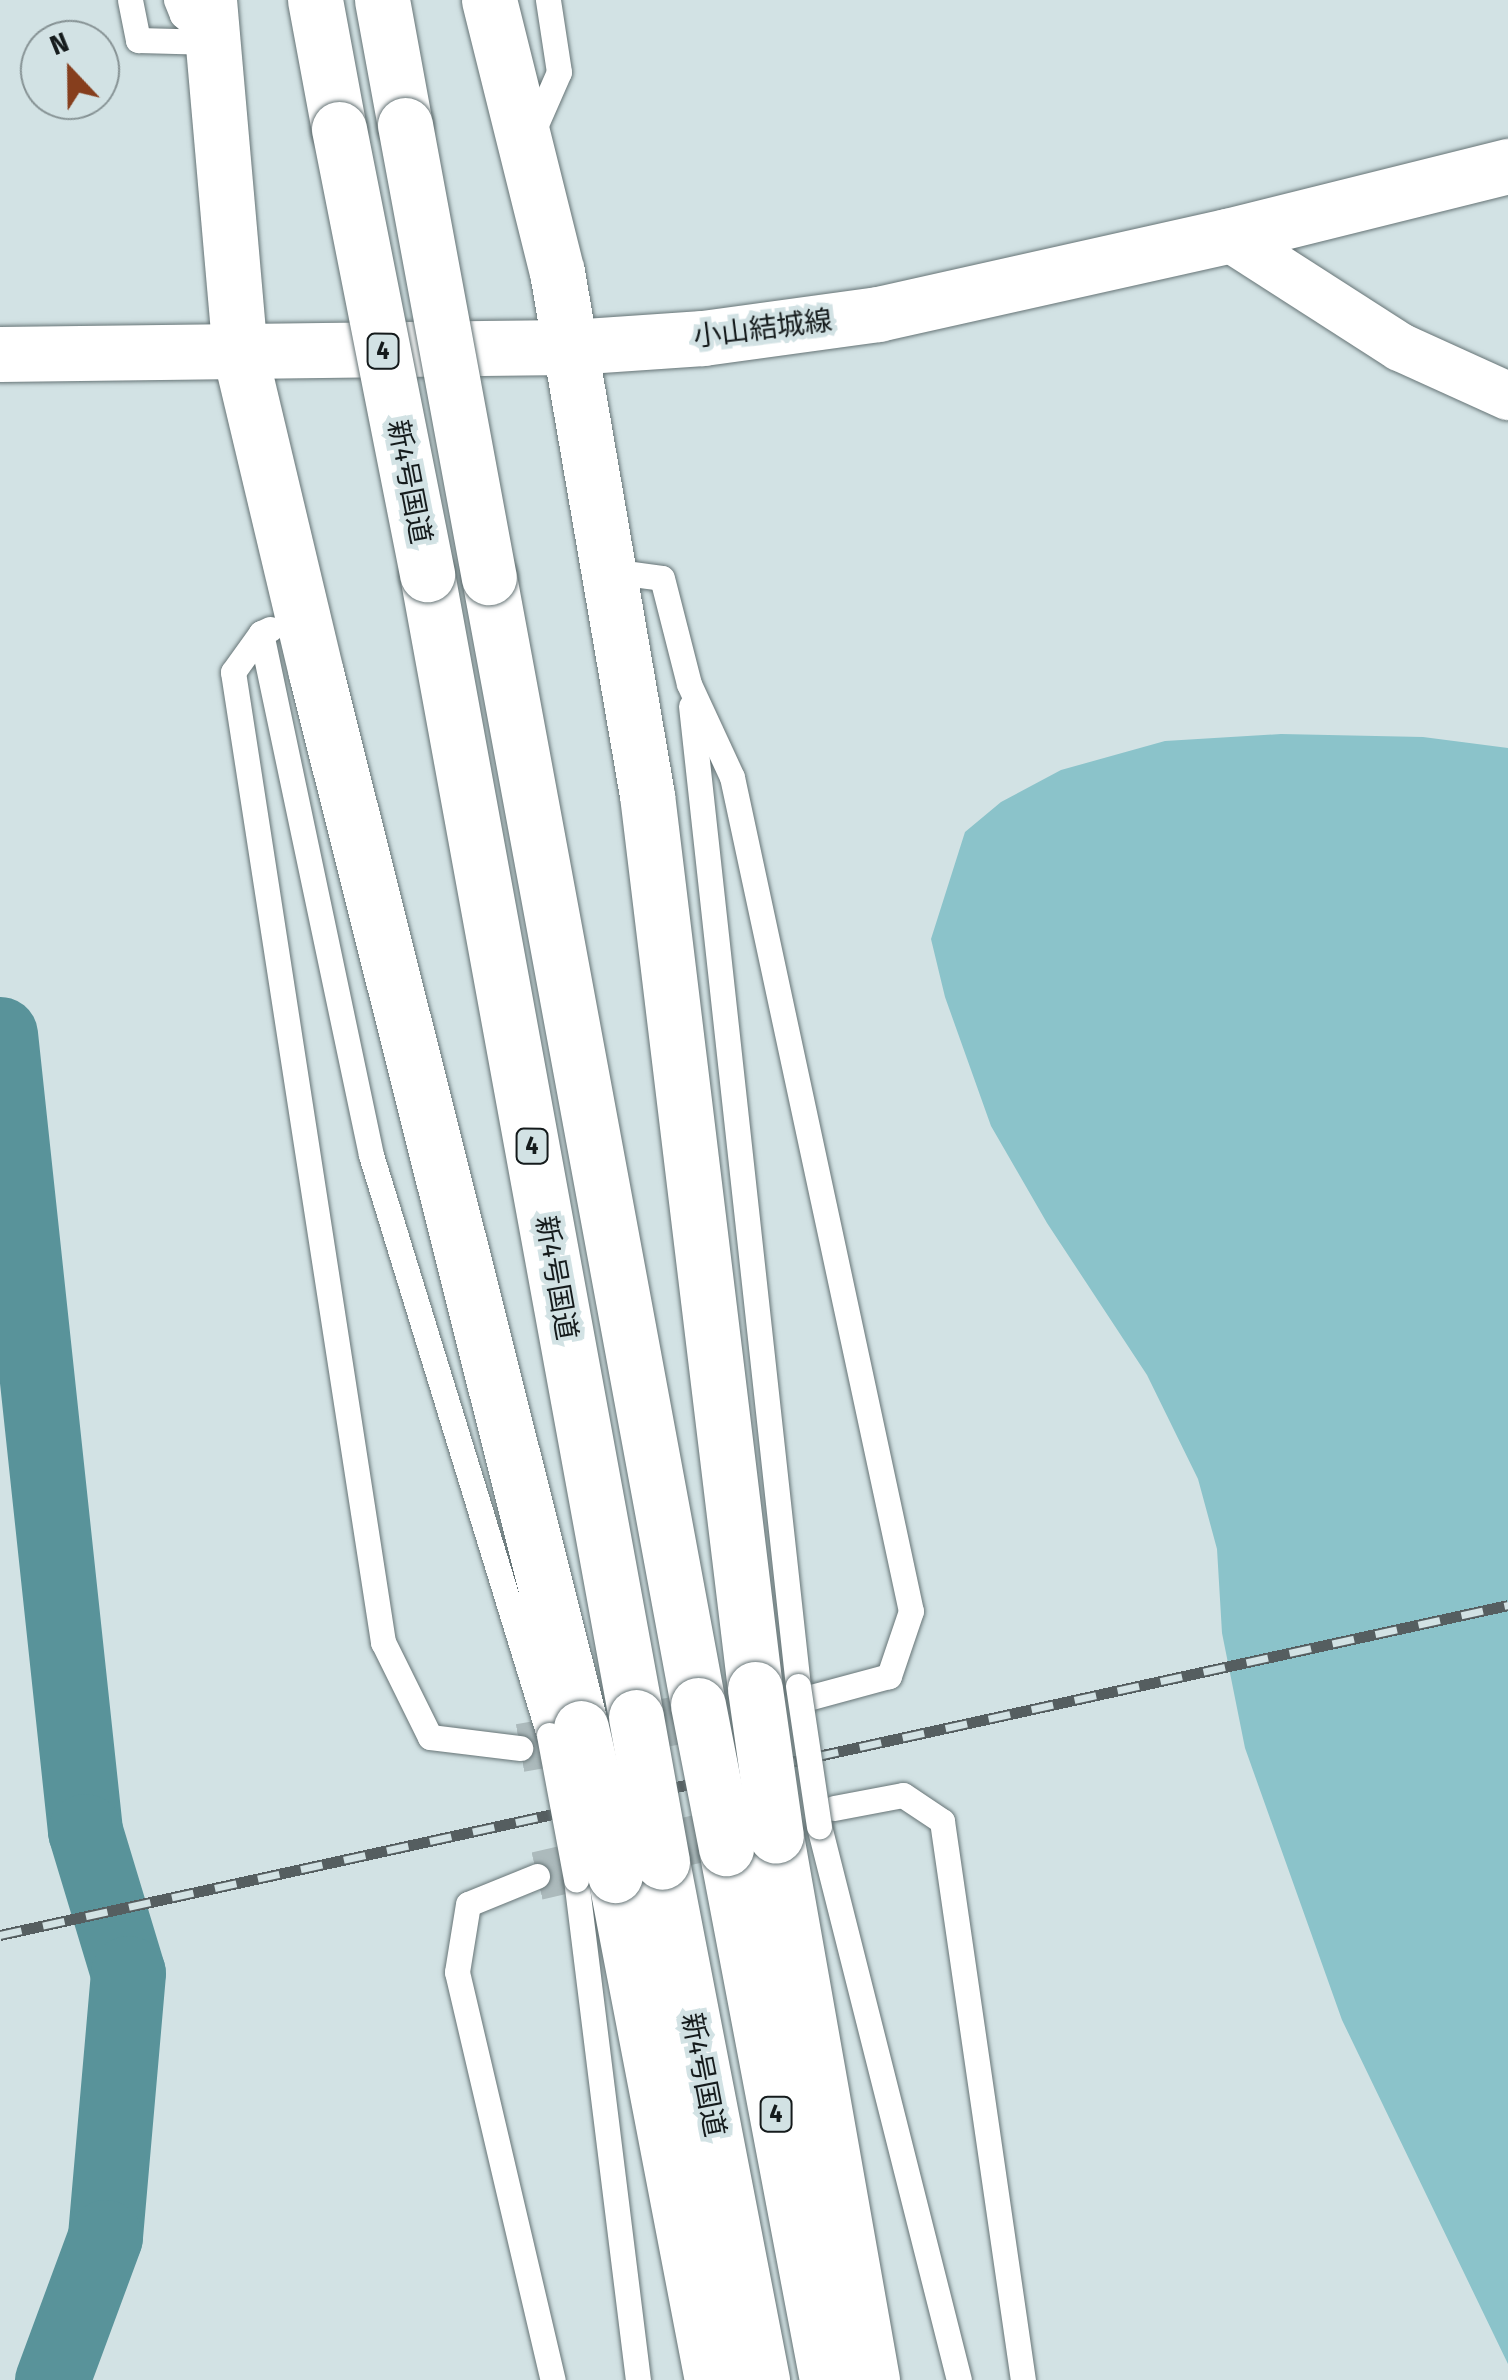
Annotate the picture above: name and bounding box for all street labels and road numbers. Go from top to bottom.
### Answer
street label: 小山結城線 [691,304,835,354]
road number: 4 [366,331,400,371]
street label: 新4号国道 [381,417,437,547]
road number: 4 [514,1126,550,1166]
street label: 新4号国道 [529,1213,583,1343]
street label: 新4号国道 [675,2010,731,2140]
road number: 4 [758,2094,794,2134]

